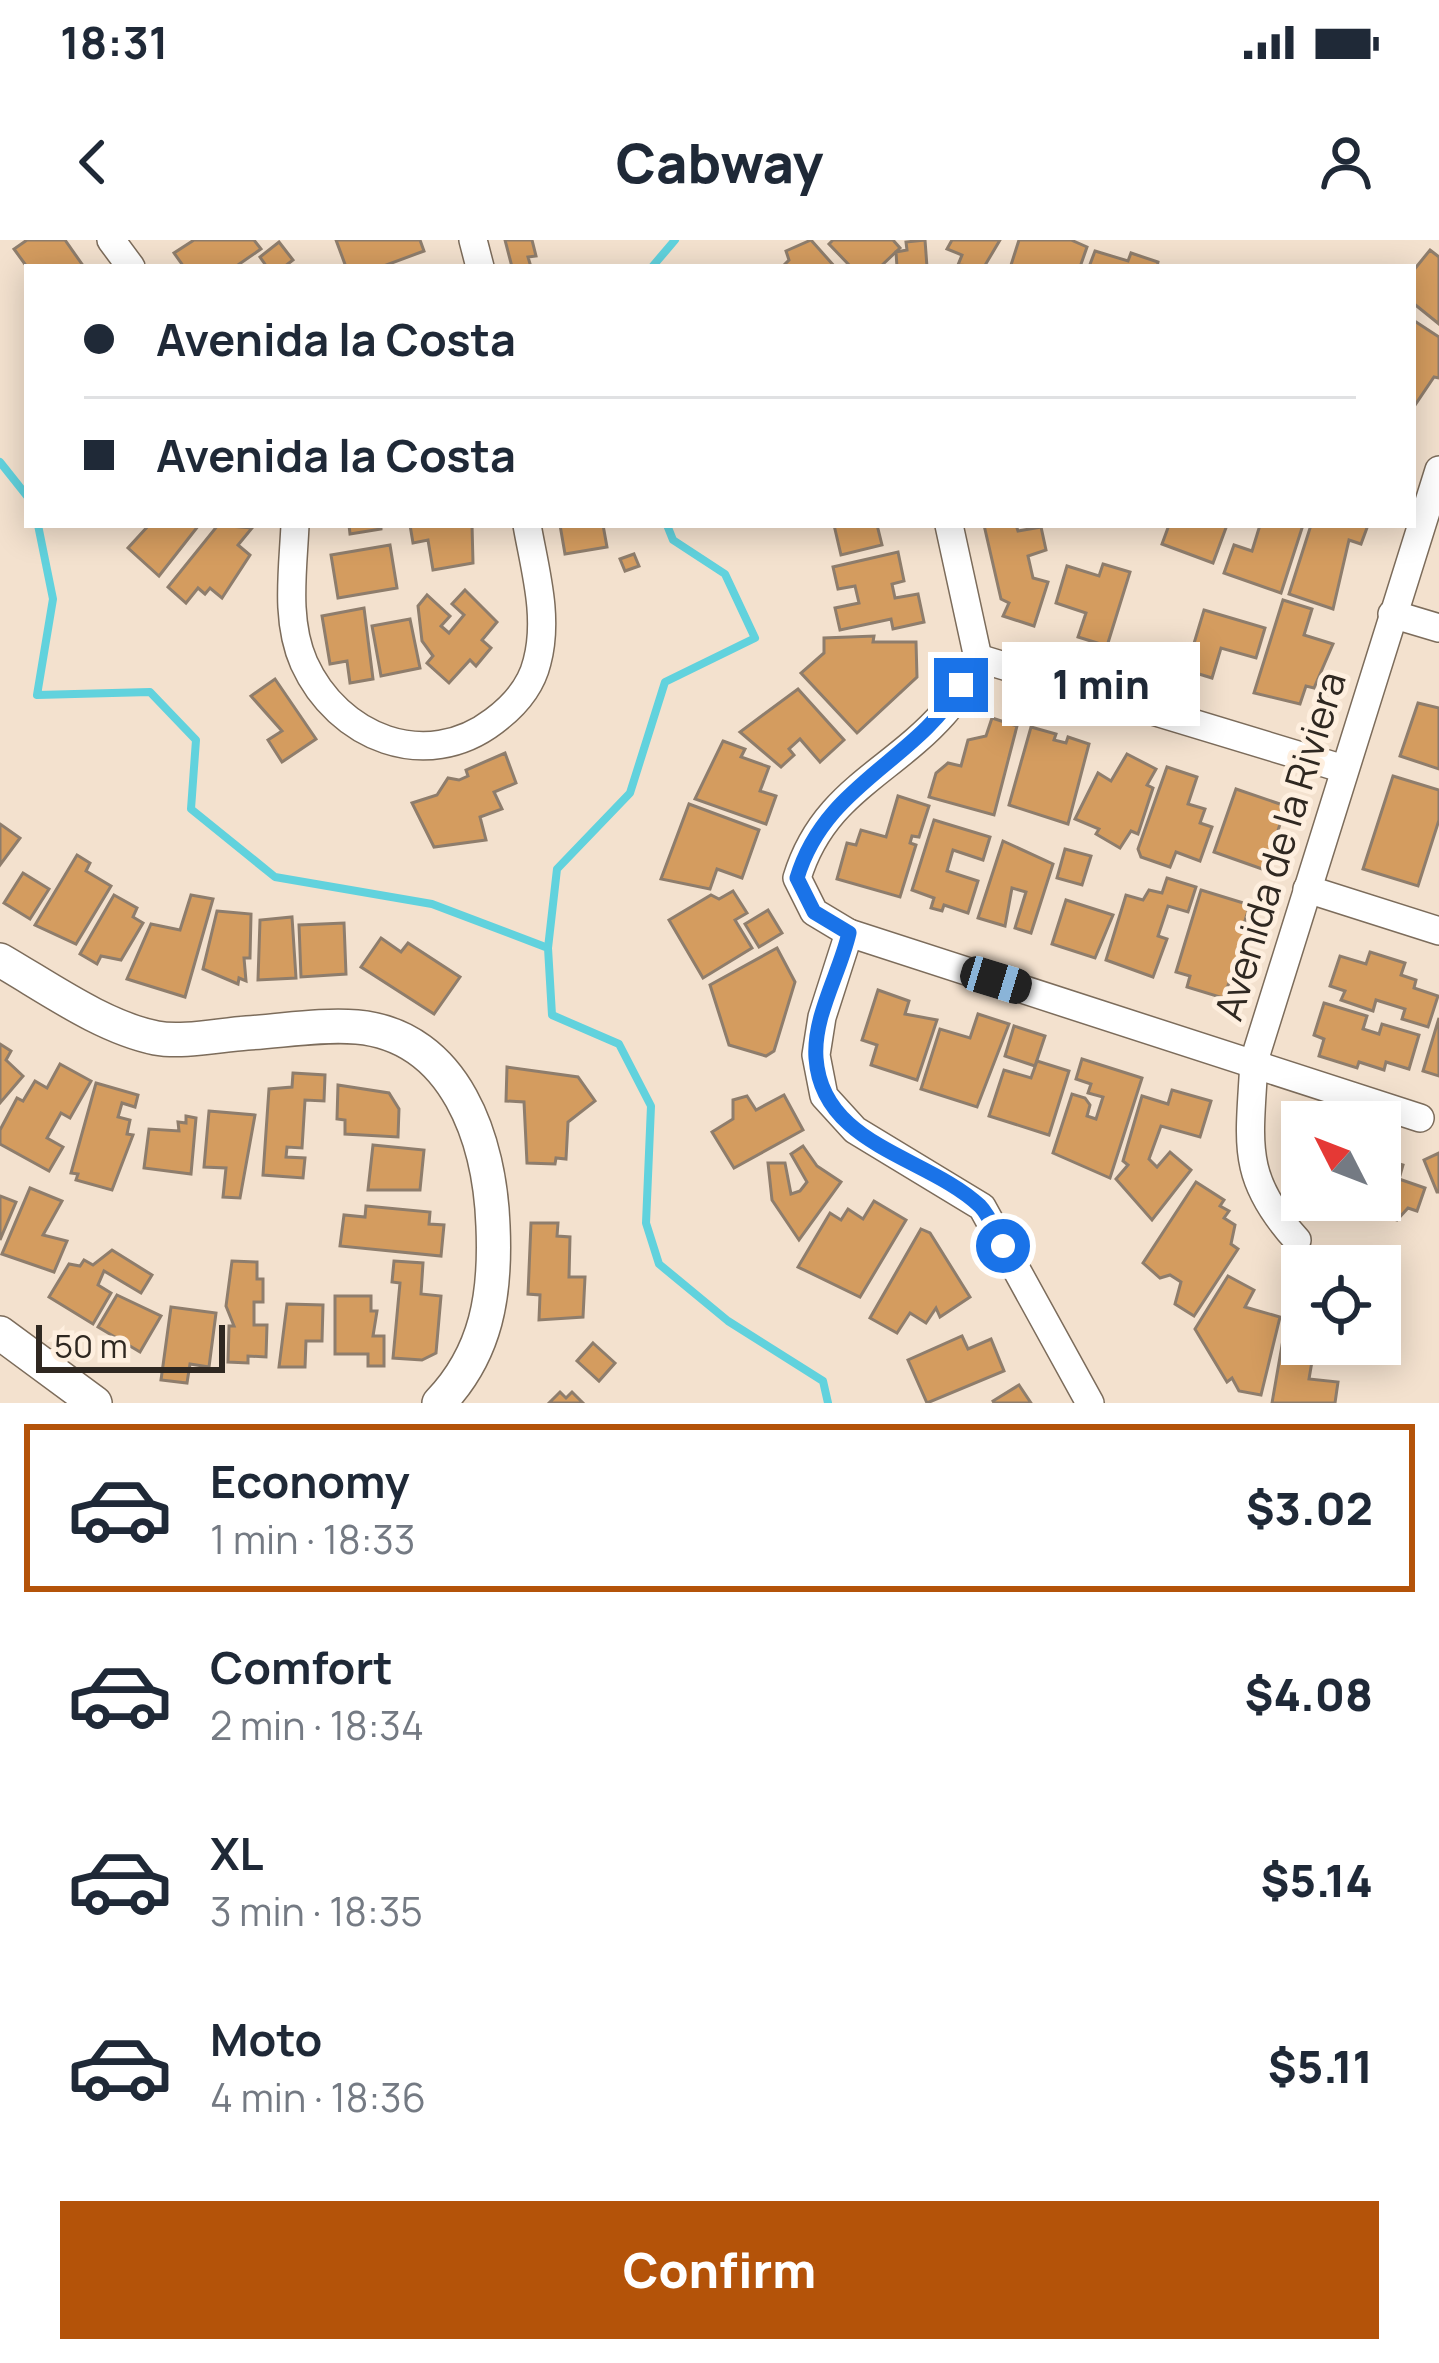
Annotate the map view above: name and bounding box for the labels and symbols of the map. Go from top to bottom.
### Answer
callout: 1 min [1003,643,1201,727]
route end [934,658,988,712]
street label: Avenida de la Riviera [1200,665,1358,1027]
car [956,952,1036,1008]
north arrow [1281,1101,1401,1221]
route start [976,1219,1030,1273]
scale bar [36,1319,225,1372]

